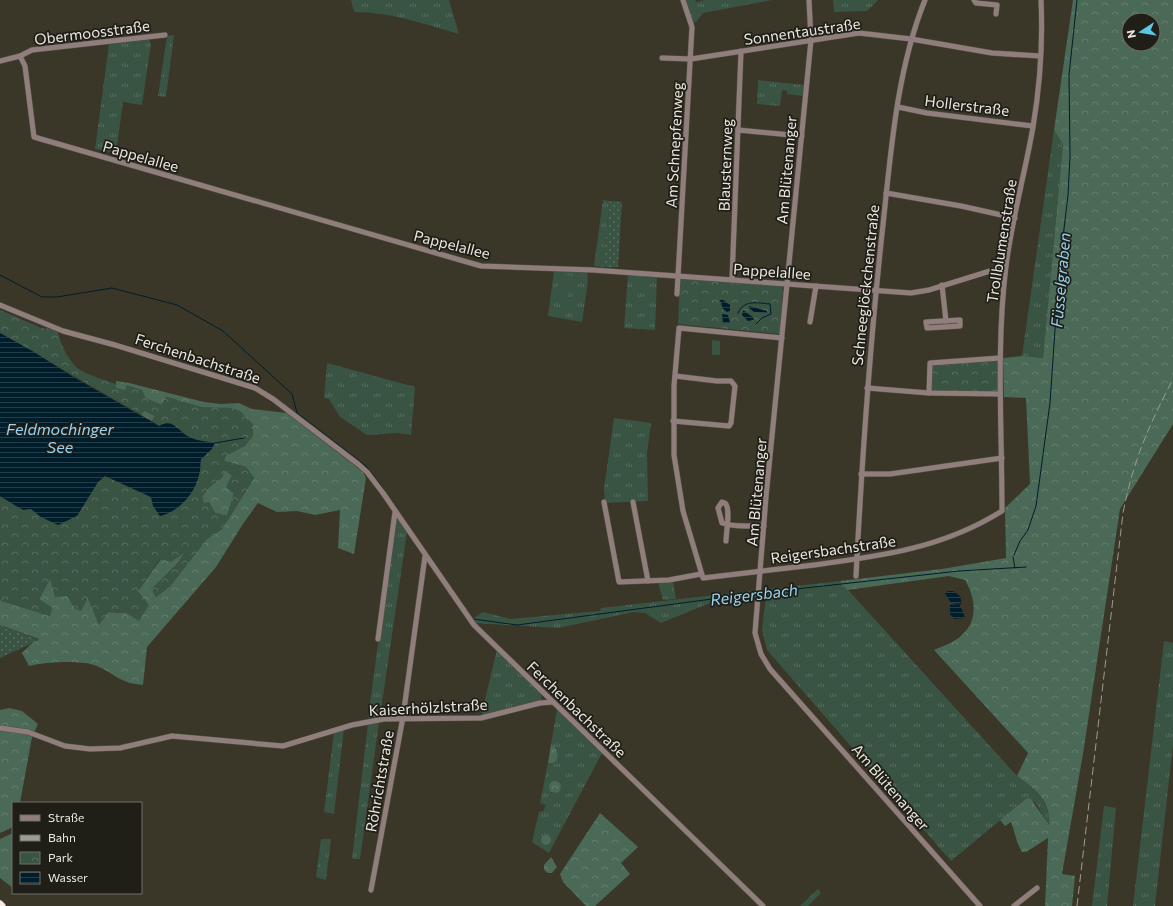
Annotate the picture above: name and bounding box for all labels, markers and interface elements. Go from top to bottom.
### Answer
north arrow [1121,12,1161,52]
street label: Sonnentaustraße [743,14,861,48]
street label: Obermoosstraße [33,16,151,48]
text: N [1124,29,1138,40]
street label: Am Schnepfenweg [662,82,686,208]
street label: Hollerstraße [924,91,1010,119]
street label: Am Blütenanger [772,115,800,225]
street label: Blausternweg [714,118,736,212]
street label: Pappelallee [101,137,181,175]
street label: Trollblumenstraße [982,178,1020,304]
street label: Schneeglöckchenstraße [848,204,882,366]
street label: Pappelallee [412,226,492,262]
water label: Füsselgraben [1046,232,1074,328]
street label: Pappelallee [732,259,812,283]
street label: Ferchenbachstraße [133,329,263,387]
water label: Feldmochinger See [6,419,115,456]
street label: Am Blütenanger [742,437,770,547]
street label: Reigersbachstraße [769,531,897,567]
water label: Reigersbach [709,579,799,609]
street label: Ferchenbachstraße [524,657,630,761]
street label: Kaiserhölzlstraße [368,695,488,719]
street label: Röhrichtstraße [361,729,397,833]
street label: Am Blütenanger [848,740,934,834]
legend [12,802,142,894]
text: Straße [48,810,84,824]
text: Bahn [48,830,76,844]
text: Park [48,850,74,864]
text: Wasser [48,870,88,884]

